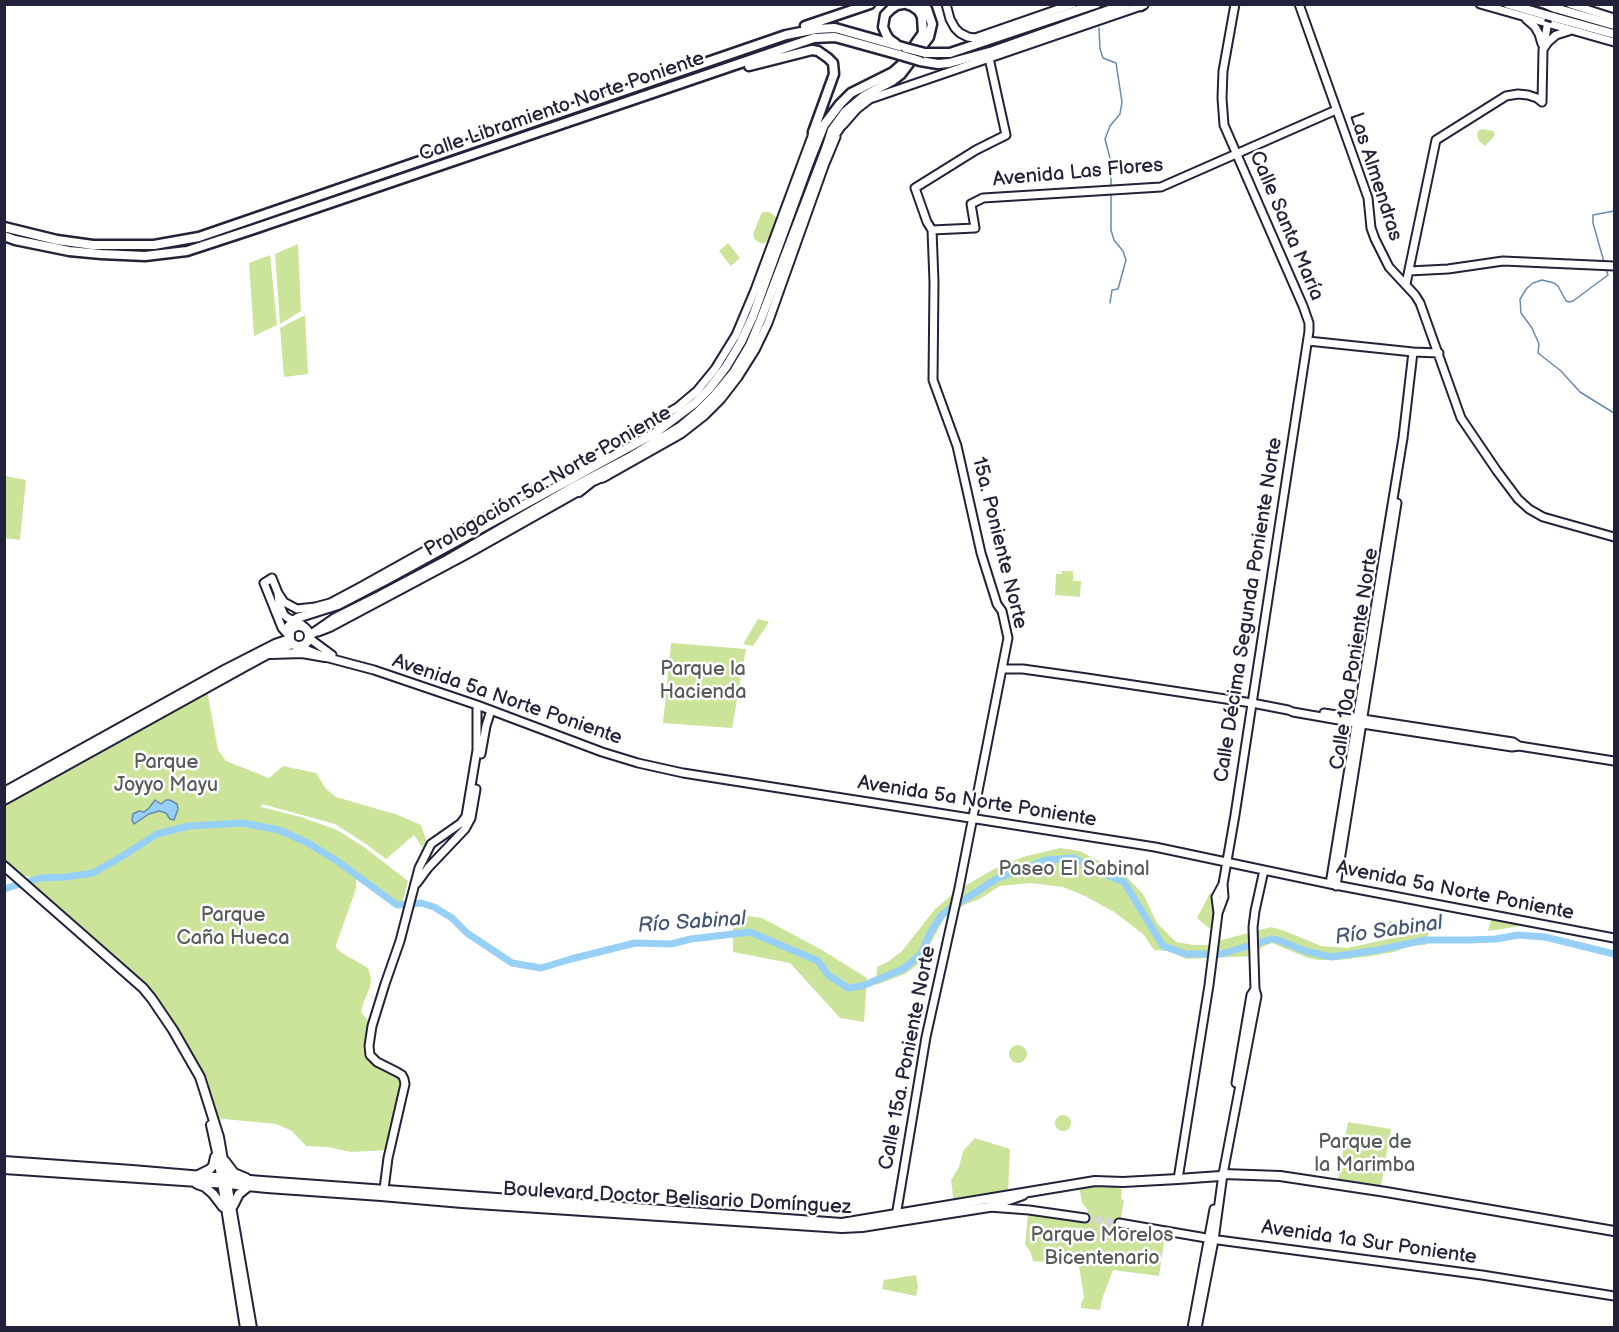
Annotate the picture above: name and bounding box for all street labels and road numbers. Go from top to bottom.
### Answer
street label: Calle Libramiento Norte Poniente [416,47,708,167]
street label: Las Almendras [1343,110,1407,244]
street label: Calle Santa María [1244,147,1328,305]
street label: Avenida Las Flores [992,154,1164,192]
street label: Prologación 5a. Norte Poniente [420,401,676,563]
street label: Calle Décima Segunda Poniente Norte [1210,436,1288,784]
street label: 15a. Poniente Norte [966,455,1032,631]
street label: Calle 10a Poniente Norte [1326,546,1384,772]
street label: Avenida 5a Norte Poniente [389,649,625,751]
street label: Avenida 5a Norte Poniente [856,771,1098,833]
street label: Avenida 5a Norte Poniente [1334,856,1576,926]
street label: Calle 15a. Poniente Norte [874,944,942,1172]
street label: Boulevard Doctor Belisario Domínguez [502,1178,852,1220]
street label: Avenida 1a Sur Poniente [1260,1216,1478,1270]

